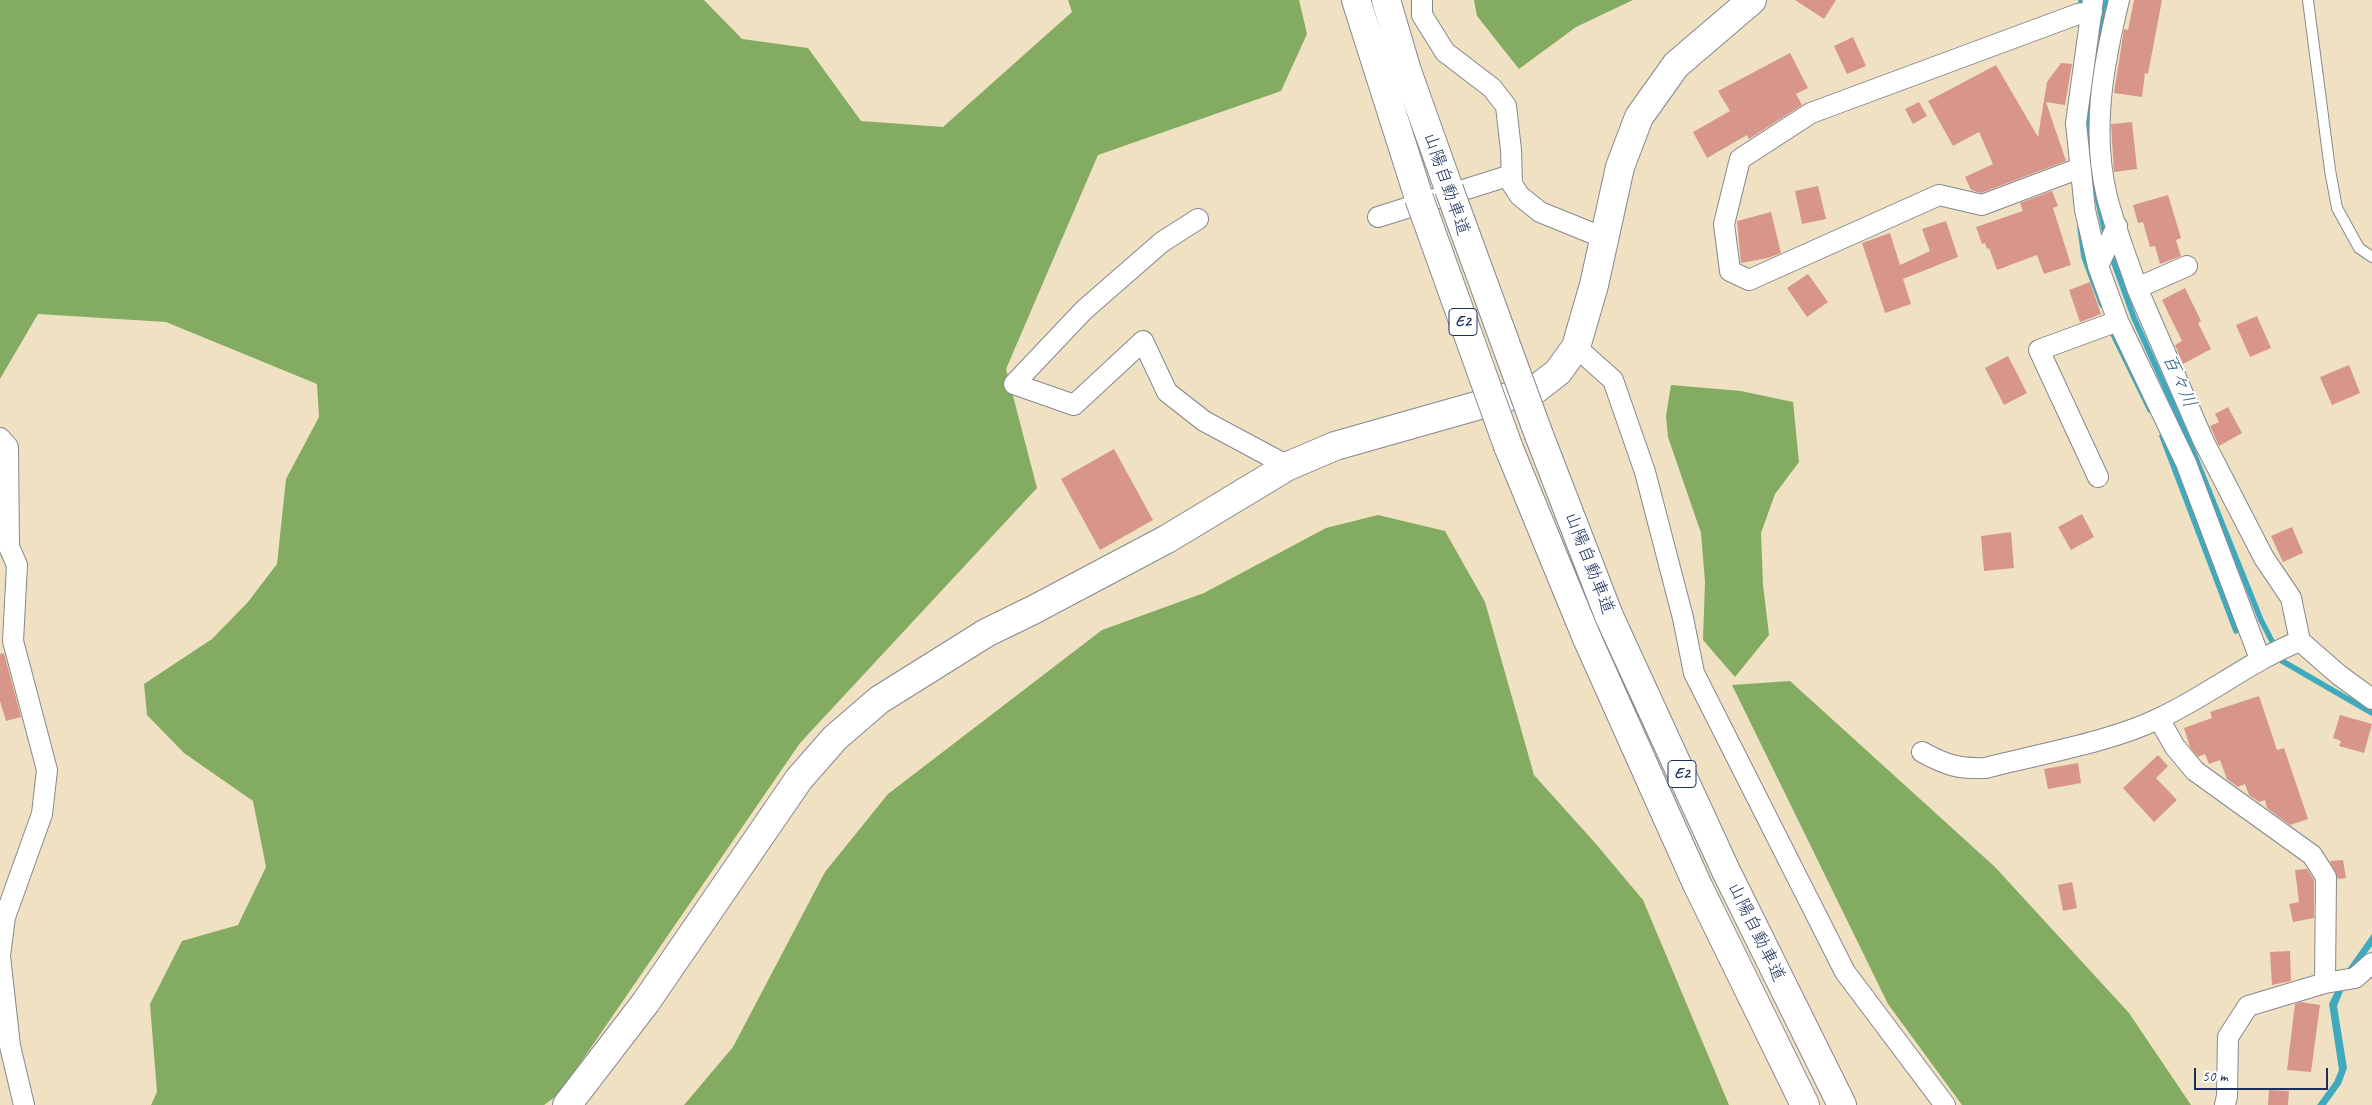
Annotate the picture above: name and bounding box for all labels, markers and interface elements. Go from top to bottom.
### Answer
street label: 山陽自動車道 [1418,129,1474,239]
road number: E2 [1449,308,1477,336]
water label: 百々川 [2157,350,2201,412]
street label: 山陽自動車道 [1560,509,1618,617]
road number: E2 [1668,761,1696,788]
street label: 山陽自動車道 [1723,879,1789,985]
scale bar [2197,1058,2331,1090]
text: 50 m [2202,1067,2228,1086]

